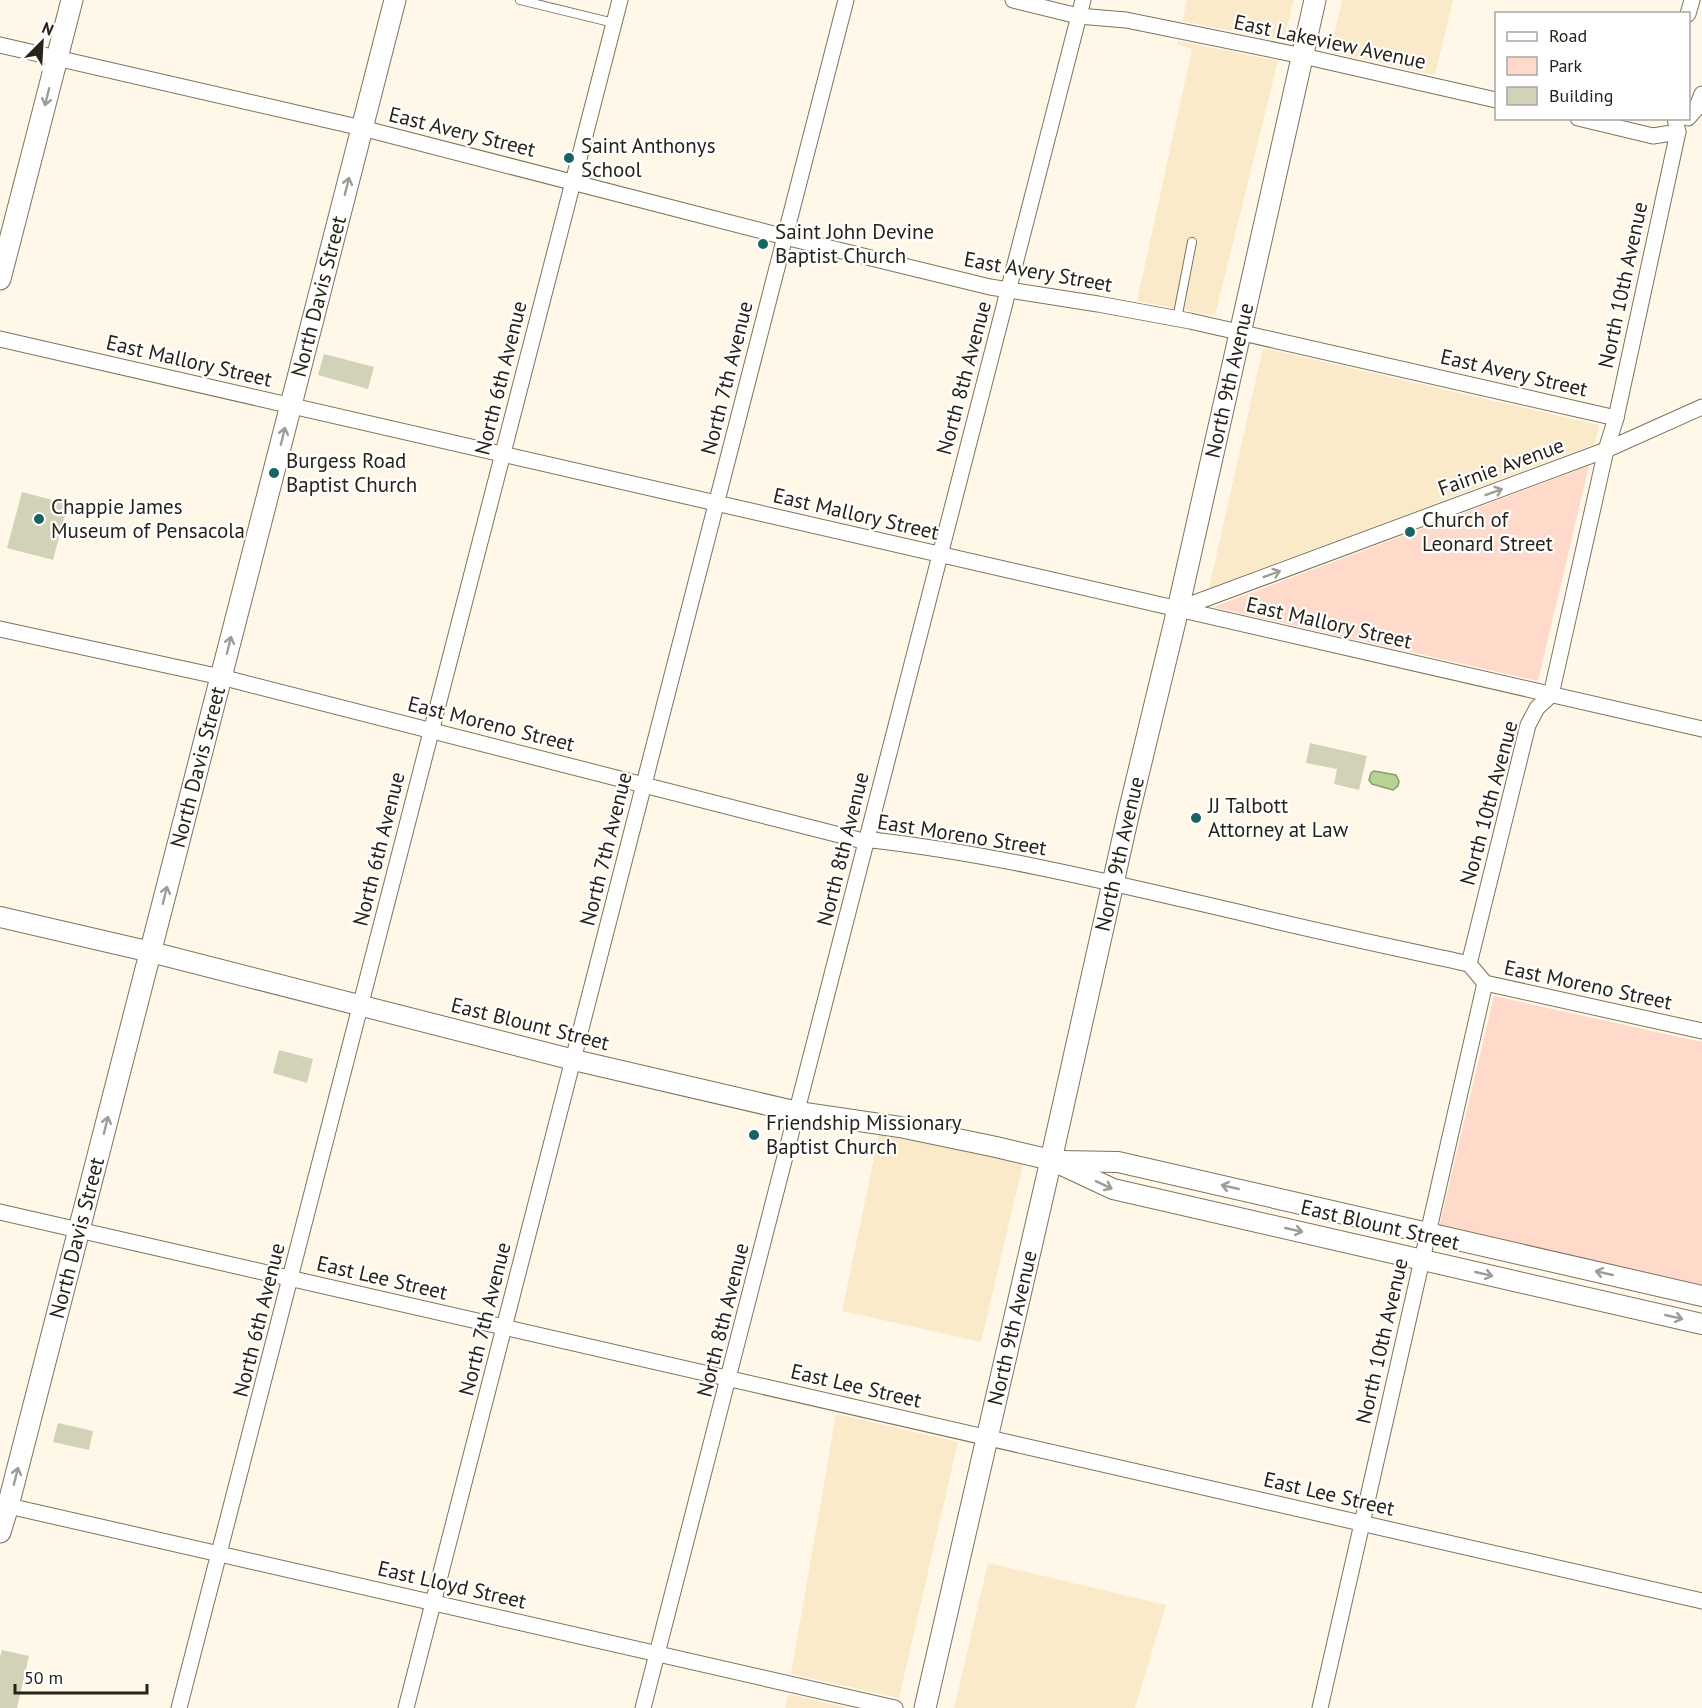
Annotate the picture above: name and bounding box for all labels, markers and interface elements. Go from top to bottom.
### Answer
street label: East Lakeview Avenue [1232,8,1429,75]
north arrow [12,12,72,72]
legend [1495,12,1690,120]
text: N [39,17,57,40]
text: Road [1549,24,1587,47]
text: Park [1549,54,1582,77]
text: Building [1549,84,1613,107]
one-way arrow [40,87,52,106]
street label: East Avery Street [386,100,538,163]
place label: Saint Anthonys School [581,132,715,183]
marker: Saint Anthonys School [562,151,576,165]
one-way arrow [342,177,353,196]
street label: North 10th Avenue [1592,199,1653,371]
street label: North Davis Street [285,213,352,380]
place label: Saint John Devine Baptist Church [775,218,934,269]
marker: Saint John Devine Baptist Church [756,237,770,251]
street label: East Avery Street [962,245,1114,298]
street label: North 6th Avenue [468,298,533,458]
street label: North 7th Avenue [694,298,759,458]
street label: North 8th Avenue [930,298,997,458]
street label: North 9th Avenue [1198,300,1259,460]
street label: East Mallory Street [104,328,275,393]
street label: East Avery Street [1438,342,1590,403]
one-way arrow [278,427,289,446]
street label: Fairnie Avenue [1434,431,1568,502]
place label: Burgess Road Baptist Church [286,447,417,498]
marker: Burgess Road Baptist Church [267,466,281,480]
street label: East Mallory Street [771,481,942,546]
one-way arrow [1485,485,1503,496]
place label: Chappie James Museum of Pensacola [51,493,245,544]
place label: Church of Leonard Street [1422,506,1553,557]
marker: Chappie James Museum of Pensacola [32,512,46,526]
marker: Church of Leonard Street [1403,525,1417,539]
one-way arrow [1262,568,1281,579]
street label: East Mallory Street [1244,590,1415,655]
one-way arrow [224,636,236,655]
street label: North Davis Street [164,684,231,851]
street label: East Moreno Street [405,690,577,757]
street label: North 10th Avenue [1454,718,1523,888]
street label: North 6th Avenue [346,769,411,929]
street label: North 7th Avenue [573,769,638,929]
street label: North 8th Avenue [810,769,875,929]
street label: North 9th Avenue [1089,774,1150,934]
place label: JJ Talbott Attorney at Law [1207,792,1349,843]
street label: East Moreno Street [876,808,1049,861]
marker: JJ Talbott Attorney at Law [1189,811,1203,825]
one-way arrow [160,886,172,905]
street label: East Moreno Street [1502,954,1674,1015]
street label: East Blount Street [448,991,612,1056]
place label: Friendship Missionary Baptist Church [766,1109,962,1160]
one-way arrow [101,1115,112,1134]
marker: Friendship Missionary Baptist Church [747,1128,761,1142]
street label: North Davis Street [43,1154,110,1321]
one-way arrow [1095,1180,1113,1192]
one-way arrow [1221,1181,1240,1193]
street label: East Blount Street [1298,1193,1462,1256]
one-way arrow [1284,1225,1303,1237]
street label: North 7th Avenue [452,1239,517,1399]
street label: North 6th Avenue [226,1240,291,1400]
street label: North 8th Avenue [690,1240,755,1400]
street label: North 9th Avenue [981,1248,1043,1408]
street label: East Lee Street [314,1249,450,1306]
street label: North 10th Avenue [1349,1255,1414,1426]
one-way arrow [1595,1267,1614,1279]
one-way arrow [1474,1268,1493,1280]
one-way arrow [1664,1312,1683,1323]
street label: East Lee Street [788,1357,924,1414]
street label: East Lee Street [1261,1465,1397,1522]
one-way arrow [11,1467,22,1486]
street label: East Lloyd Street [375,1554,529,1615]
scale bar [15,1657,147,1695]
text: 50 m [24,1666,63,1689]

